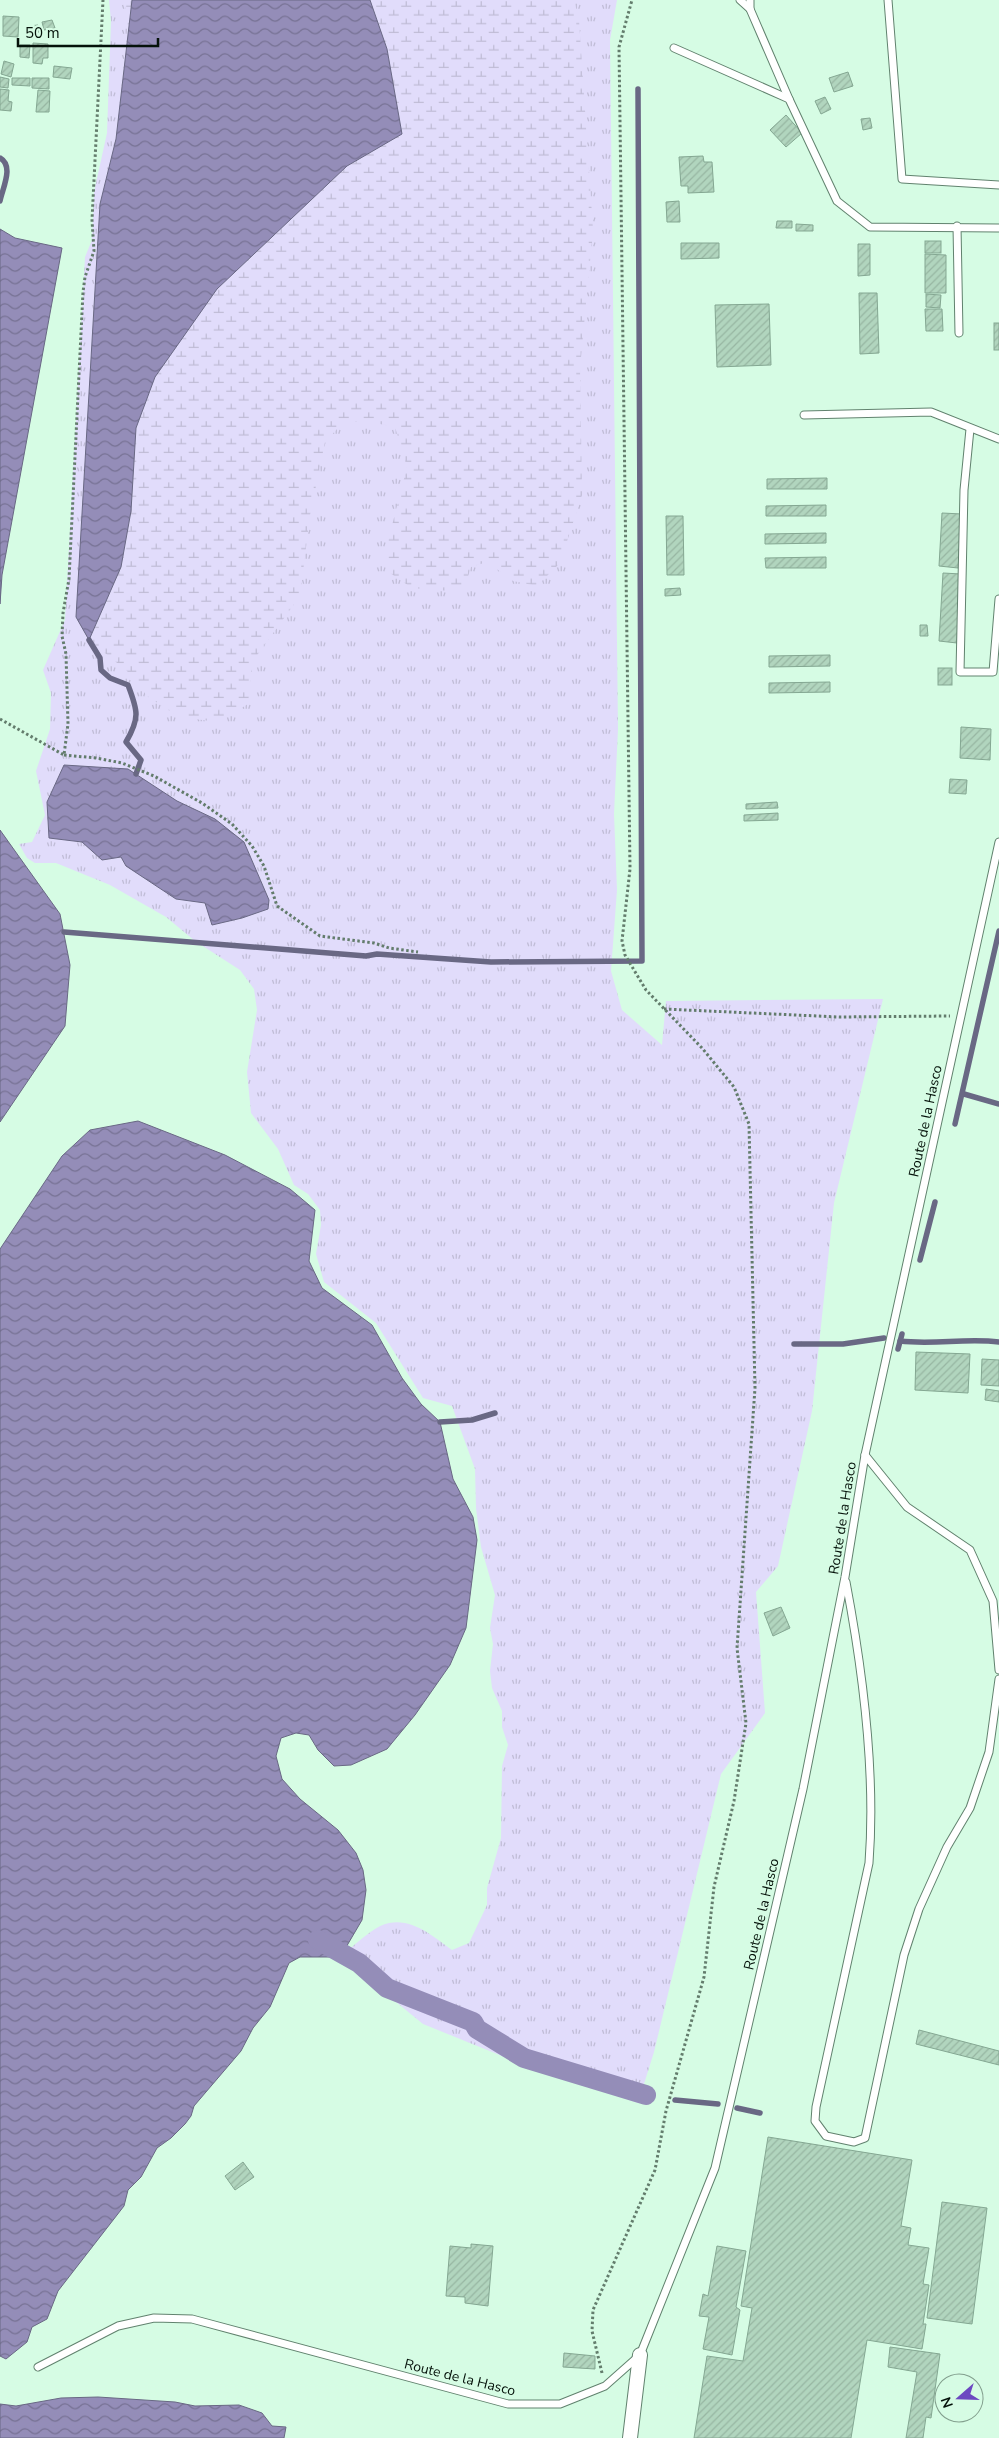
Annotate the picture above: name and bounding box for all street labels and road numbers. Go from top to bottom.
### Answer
street label: Route de la Hasco [904,1063,947,1179]
street label: Route de la Hasco [824,1460,861,1576]
street label: Route de la Hasco [739,1856,784,1972]
street label: Route de la Hasco [402,2354,518,2401]

